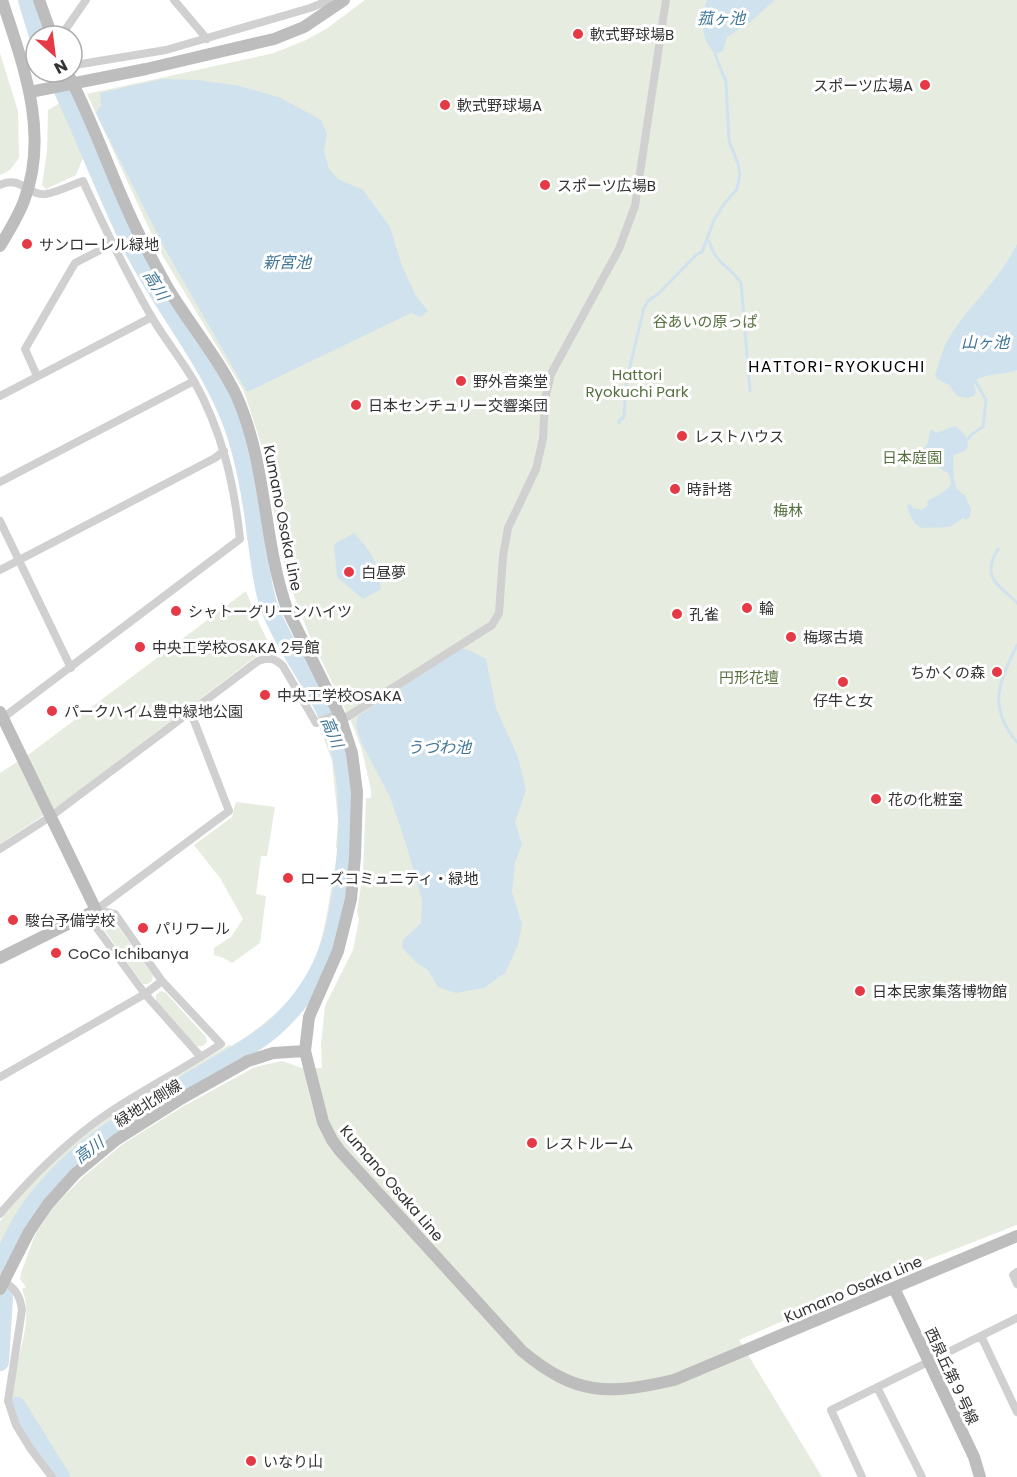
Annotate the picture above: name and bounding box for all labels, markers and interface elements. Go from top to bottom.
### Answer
water label: 菰ヶ池 [697,7,747,30]
north arrow [24,24,84,84]
place label: 軟式野球場B [590,24,674,45]
marker: 軟式野球場B [571,27,585,41]
text: N [50,54,72,80]
place label: スポーツ広場A [813,75,913,96]
marker: スポーツ広場A [918,78,932,92]
place label: 軟式野球場A [457,95,542,116]
marker: 軟式野球場A [438,98,452,112]
place label: スポーツ広場B [557,175,656,196]
marker: スポーツ広場B [538,178,552,192]
place label: サンローレル緑地 [39,234,159,255]
marker: サンローレル緑地 [20,237,34,251]
water label: 新宮池 [263,251,313,274]
water label: 高川 [138,265,175,306]
park label: 谷あいの原っぱ [652,311,758,332]
water label: 山ヶ池 [961,331,1011,354]
district label: HATTORI-RYOKUCHI [748,355,926,378]
park label: Hattori Ryokuchi Park [585,364,689,402]
place label: 野外音楽堂 [473,371,548,392]
marker: 野外音楽堂 [454,374,468,388]
place label: 日本センチュリー交響楽団 [368,395,548,416]
marker: 日本センチュリー交響楽団 [349,398,363,412]
place label: レストハウス [694,426,784,447]
marker: レストハウス [675,429,689,443]
street label: Kumano Osaka Line [259,443,307,593]
park label: 日本庭園 [882,447,942,468]
place label: 時計塔 [687,479,732,500]
marker: 時計塔 [668,482,682,496]
park label: 梅林 [773,500,803,521]
place label: 白昼夢 [361,562,406,583]
marker: 白昼夢 [342,565,356,579]
place label: 輪 [759,598,774,619]
place label: シャトーグリーンハイツ [188,601,352,622]
marker: 輪 [740,601,754,615]
marker: シャトーグリーンハイツ [169,604,183,618]
place label: 孔雀 [689,604,719,625]
marker: 孔雀 [670,607,684,621]
place label: 梅塚古墳 [803,627,863,648]
marker: 梅塚古墳 [784,630,798,644]
place label: 中央工学校OSAKA 2号館 [152,637,319,658]
marker: 中央工学校OSAKA 2号館 [133,640,147,654]
place label: ちかくの森 [910,662,985,683]
marker: ちかくの森 [990,665,1004,679]
park label: 円形花壇 [719,667,779,688]
marker: 仔牛と女 [836,675,850,689]
place label: 中央工学校OSAKA [277,685,402,706]
marker: 中央工学校OSAKA [258,688,272,702]
place label: 仔牛と女 [813,690,873,711]
place label: パークハイム豊中緑地公園 [64,701,243,722]
marker: パークハイム豊中緑地公園 [45,704,59,718]
water label: 高川 [315,713,350,753]
water label: うづわ池 [407,736,473,759]
place label: 花の化粧室 [888,789,963,810]
marker: 花の化粧室 [869,792,883,806]
place label: ローズコミュニティ・緑地 [300,868,478,889]
marker: ローズコミュニティ・緑地 [281,871,295,885]
place label: 駿台予備学校 [25,910,115,931]
marker: 駿台予備学校 [6,913,20,927]
place label: パリワール [155,918,230,939]
marker: パリワール [136,921,150,935]
place label: CoCo Ichibanya [68,943,189,964]
marker: CoCo Ichibanya [49,946,63,960]
place label: 日本民家集落博物館 [872,981,1007,1002]
marker: 日本民家集落博物館 [853,984,867,998]
street label: 緑地北側線 [111,1074,185,1132]
street label: Kumano Osaka Line [335,1120,449,1246]
water label: 高川 [69,1130,110,1169]
place label: レストルーム [544,1133,634,1154]
marker: レストルーム [525,1136,539,1150]
street label: Kumano Osaka Line [781,1250,925,1328]
street label: 西泉丘第９号線 [920,1324,984,1428]
place label: いなり山 [263,1451,323,1472]
marker: いなり山 [244,1454,258,1468]

